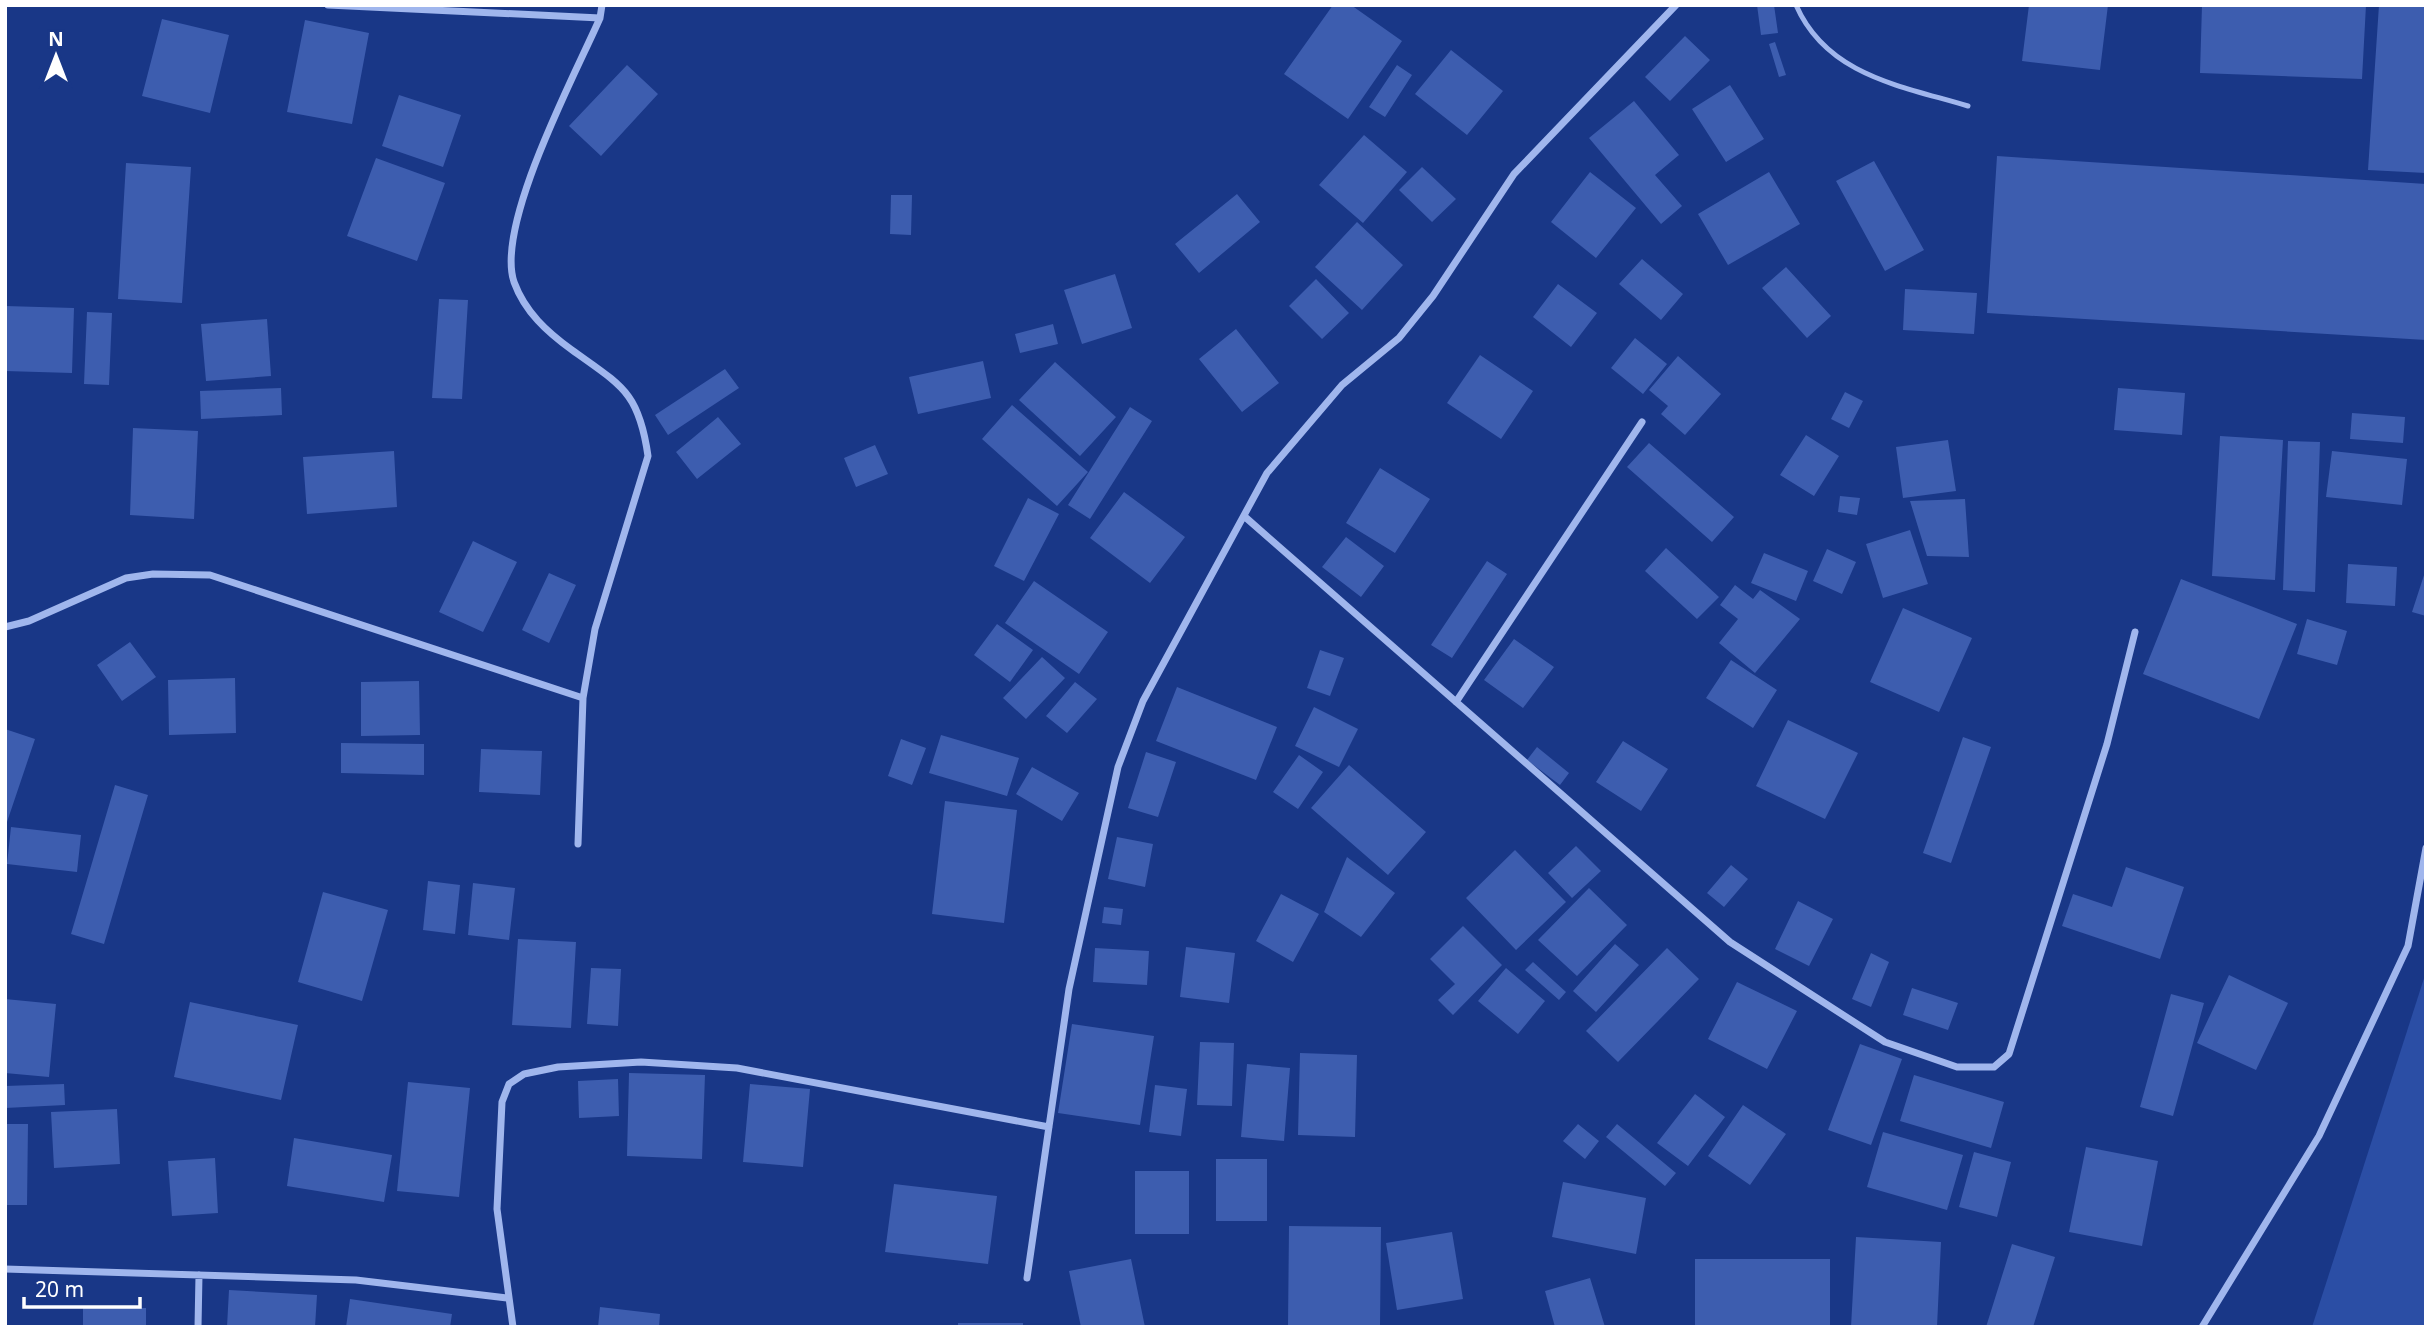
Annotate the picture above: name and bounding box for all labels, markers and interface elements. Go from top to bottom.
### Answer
north arrow [21,21,91,91]
text: N [48,26,64,52]
scale bar [24,1266,140,1310]
text: 20 m [35,1275,84,1303]

